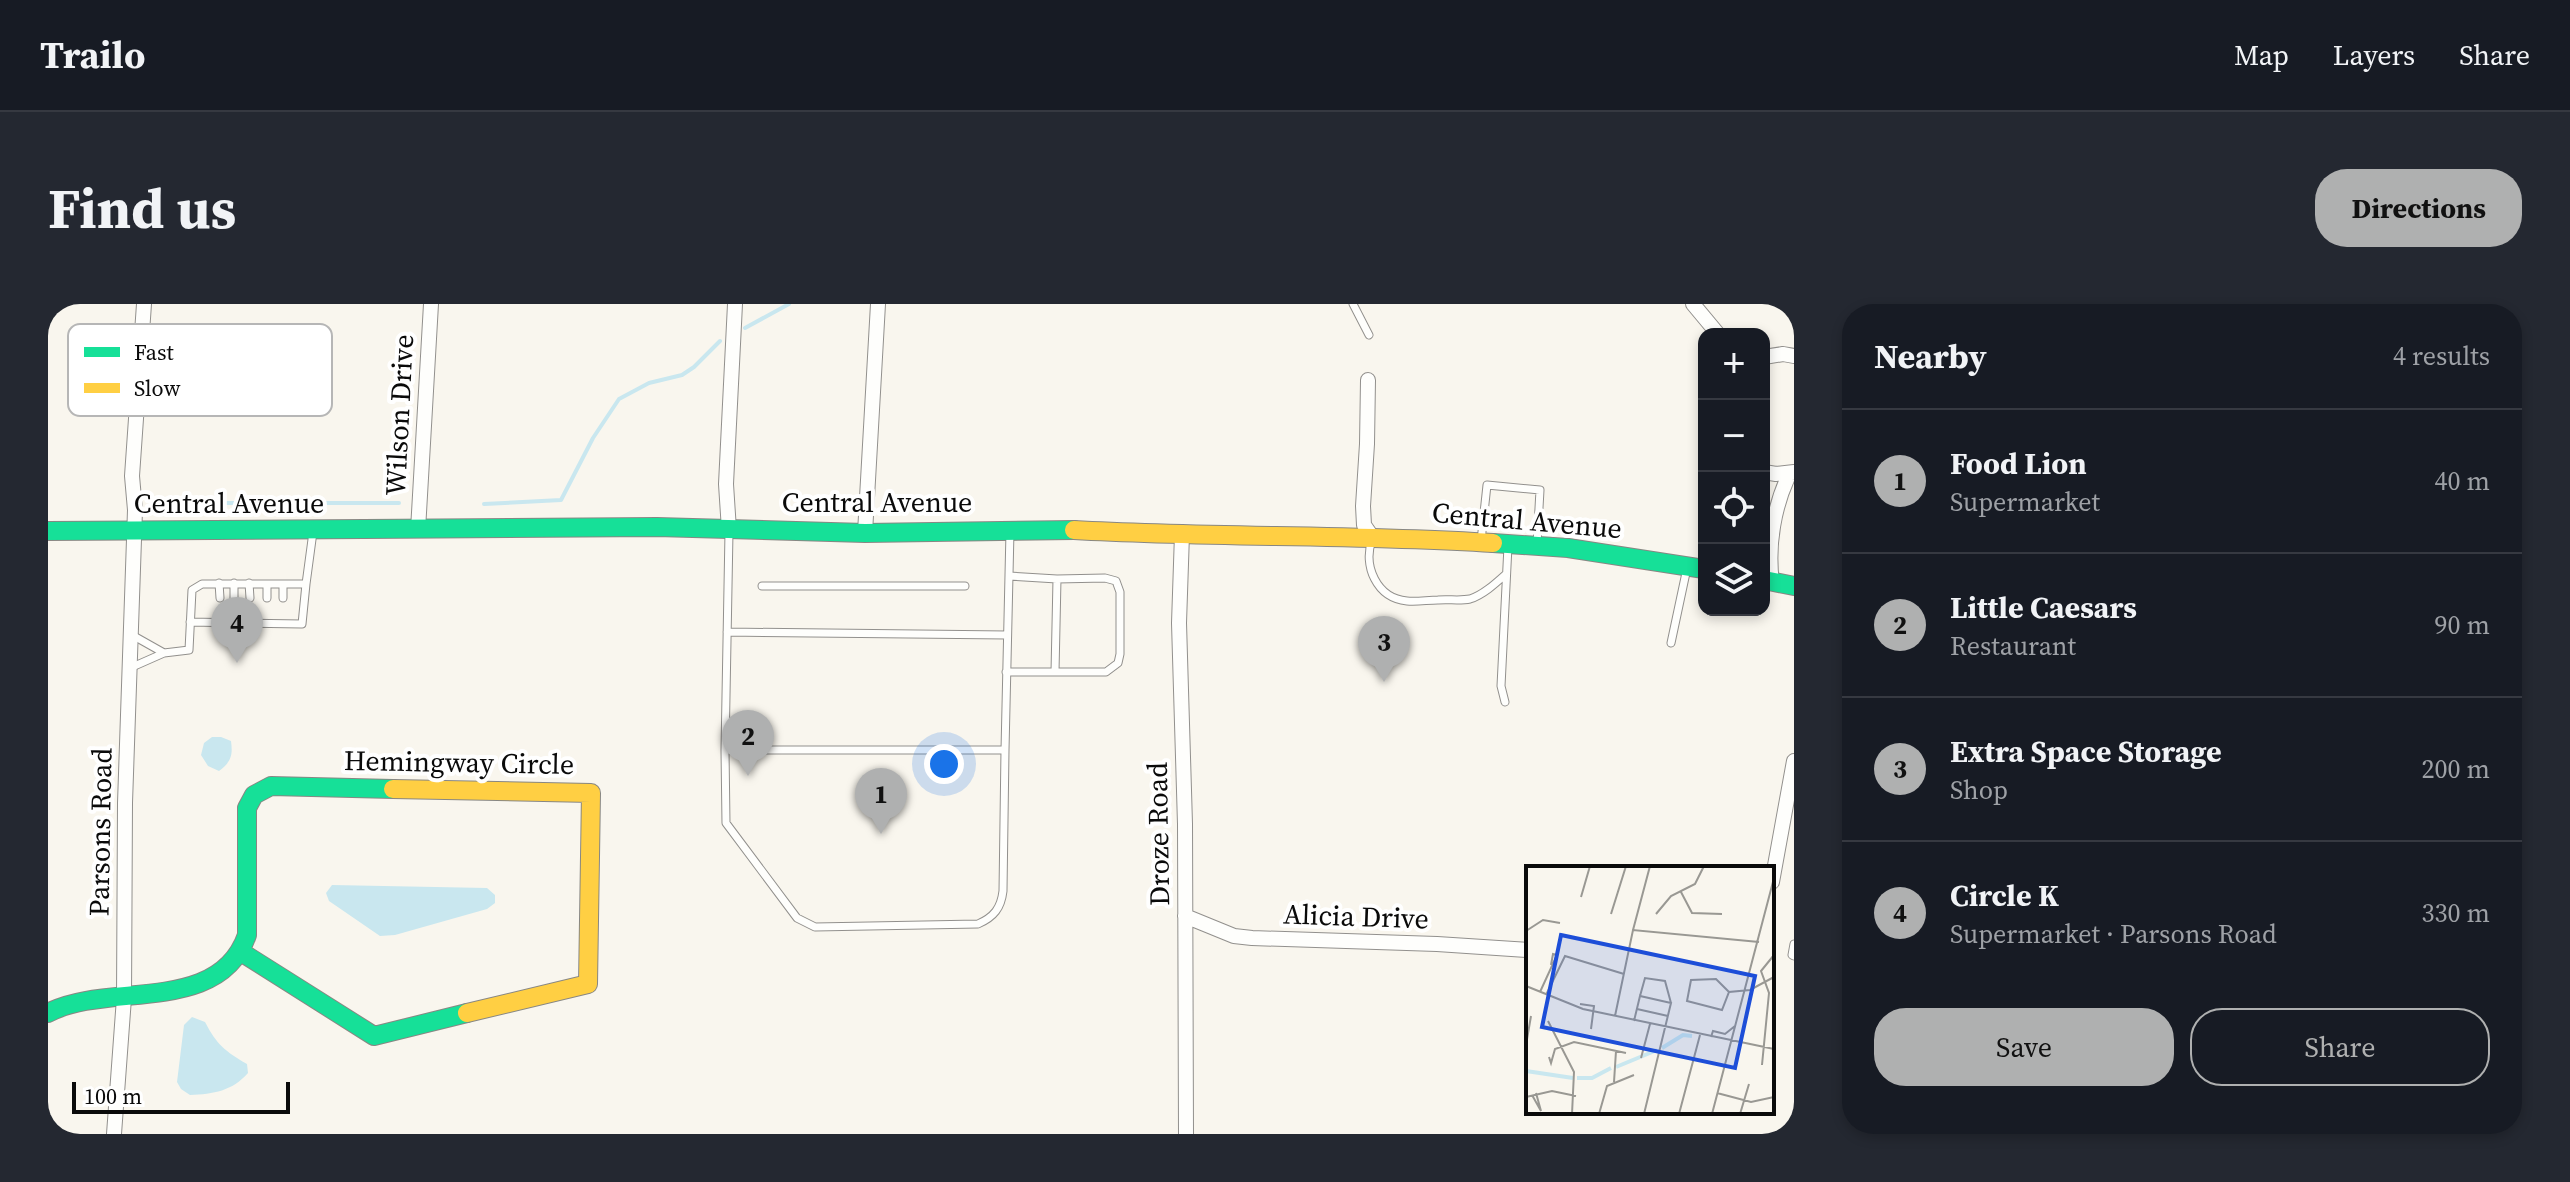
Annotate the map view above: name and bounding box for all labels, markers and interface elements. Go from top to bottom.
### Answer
text: Trailo [40,29,145,81]
text: Map [2234,36,2289,74]
text: Layers [2333,36,2415,74]
text: Share [2459,36,2530,74]
button: Directions [2315,169,2522,247]
text: Find us [48,170,236,247]
legend [68,324,332,416]
map controls [1698,328,1770,616]
button: + [1698,328,1770,400]
street label: Wilson Drive [376,333,422,497]
text: Nearby [1874,333,1987,379]
text: Fast [134,337,175,367]
text: 4 results [2393,338,2490,374]
text: Slow [134,373,181,403]
button: − [1698,400,1770,472]
text: Food Lion [1950,443,2087,484]
text: 1 [1893,463,1907,499]
text: 40 m [2435,463,2490,499]
button: locate [1698,472,1770,544]
street label: Central Avenue [782,483,972,521]
street label: Central Avenue [134,484,324,522]
text: Supermarket [1950,484,2100,520]
street label: Central Avenue [1430,493,1624,547]
button: layers [1698,544,1770,616]
text: Little Caesars [1950,587,2137,628]
pin: 4 [211,597,263,663]
text: 2 [1893,607,1907,643]
text: 90 m [2435,607,2490,643]
pin: 3 [1358,616,1410,682]
text: Restaurant [1950,628,2076,664]
pin: 2 [722,710,774,776]
text: Extra Space Storage [1950,731,2222,772]
street label: Hemingway Circle [344,741,574,783]
your location [924,744,964,784]
street label: Parsons Road [80,747,120,917]
text: 3 [1893,751,1907,787]
text: 200 m [2422,751,2490,787]
street label: Droze Road [1138,762,1178,906]
pin: 1 [855,768,907,834]
text: Shop [1950,772,2008,808]
inset map [1526,866,1774,1114]
text: Circle K [1950,875,2059,916]
street label: Alicia Drive [1283,894,1429,938]
text: 4 [1893,895,1907,931]
text: 330 m [2422,895,2490,931]
text: Supermarket · Parsons Road [1950,916,2277,952]
button: Save [1874,1008,2174,1086]
button: Share [2190,1008,2490,1086]
scale bar [72,1078,290,1114]
text: 100 m [84,1081,142,1111]

